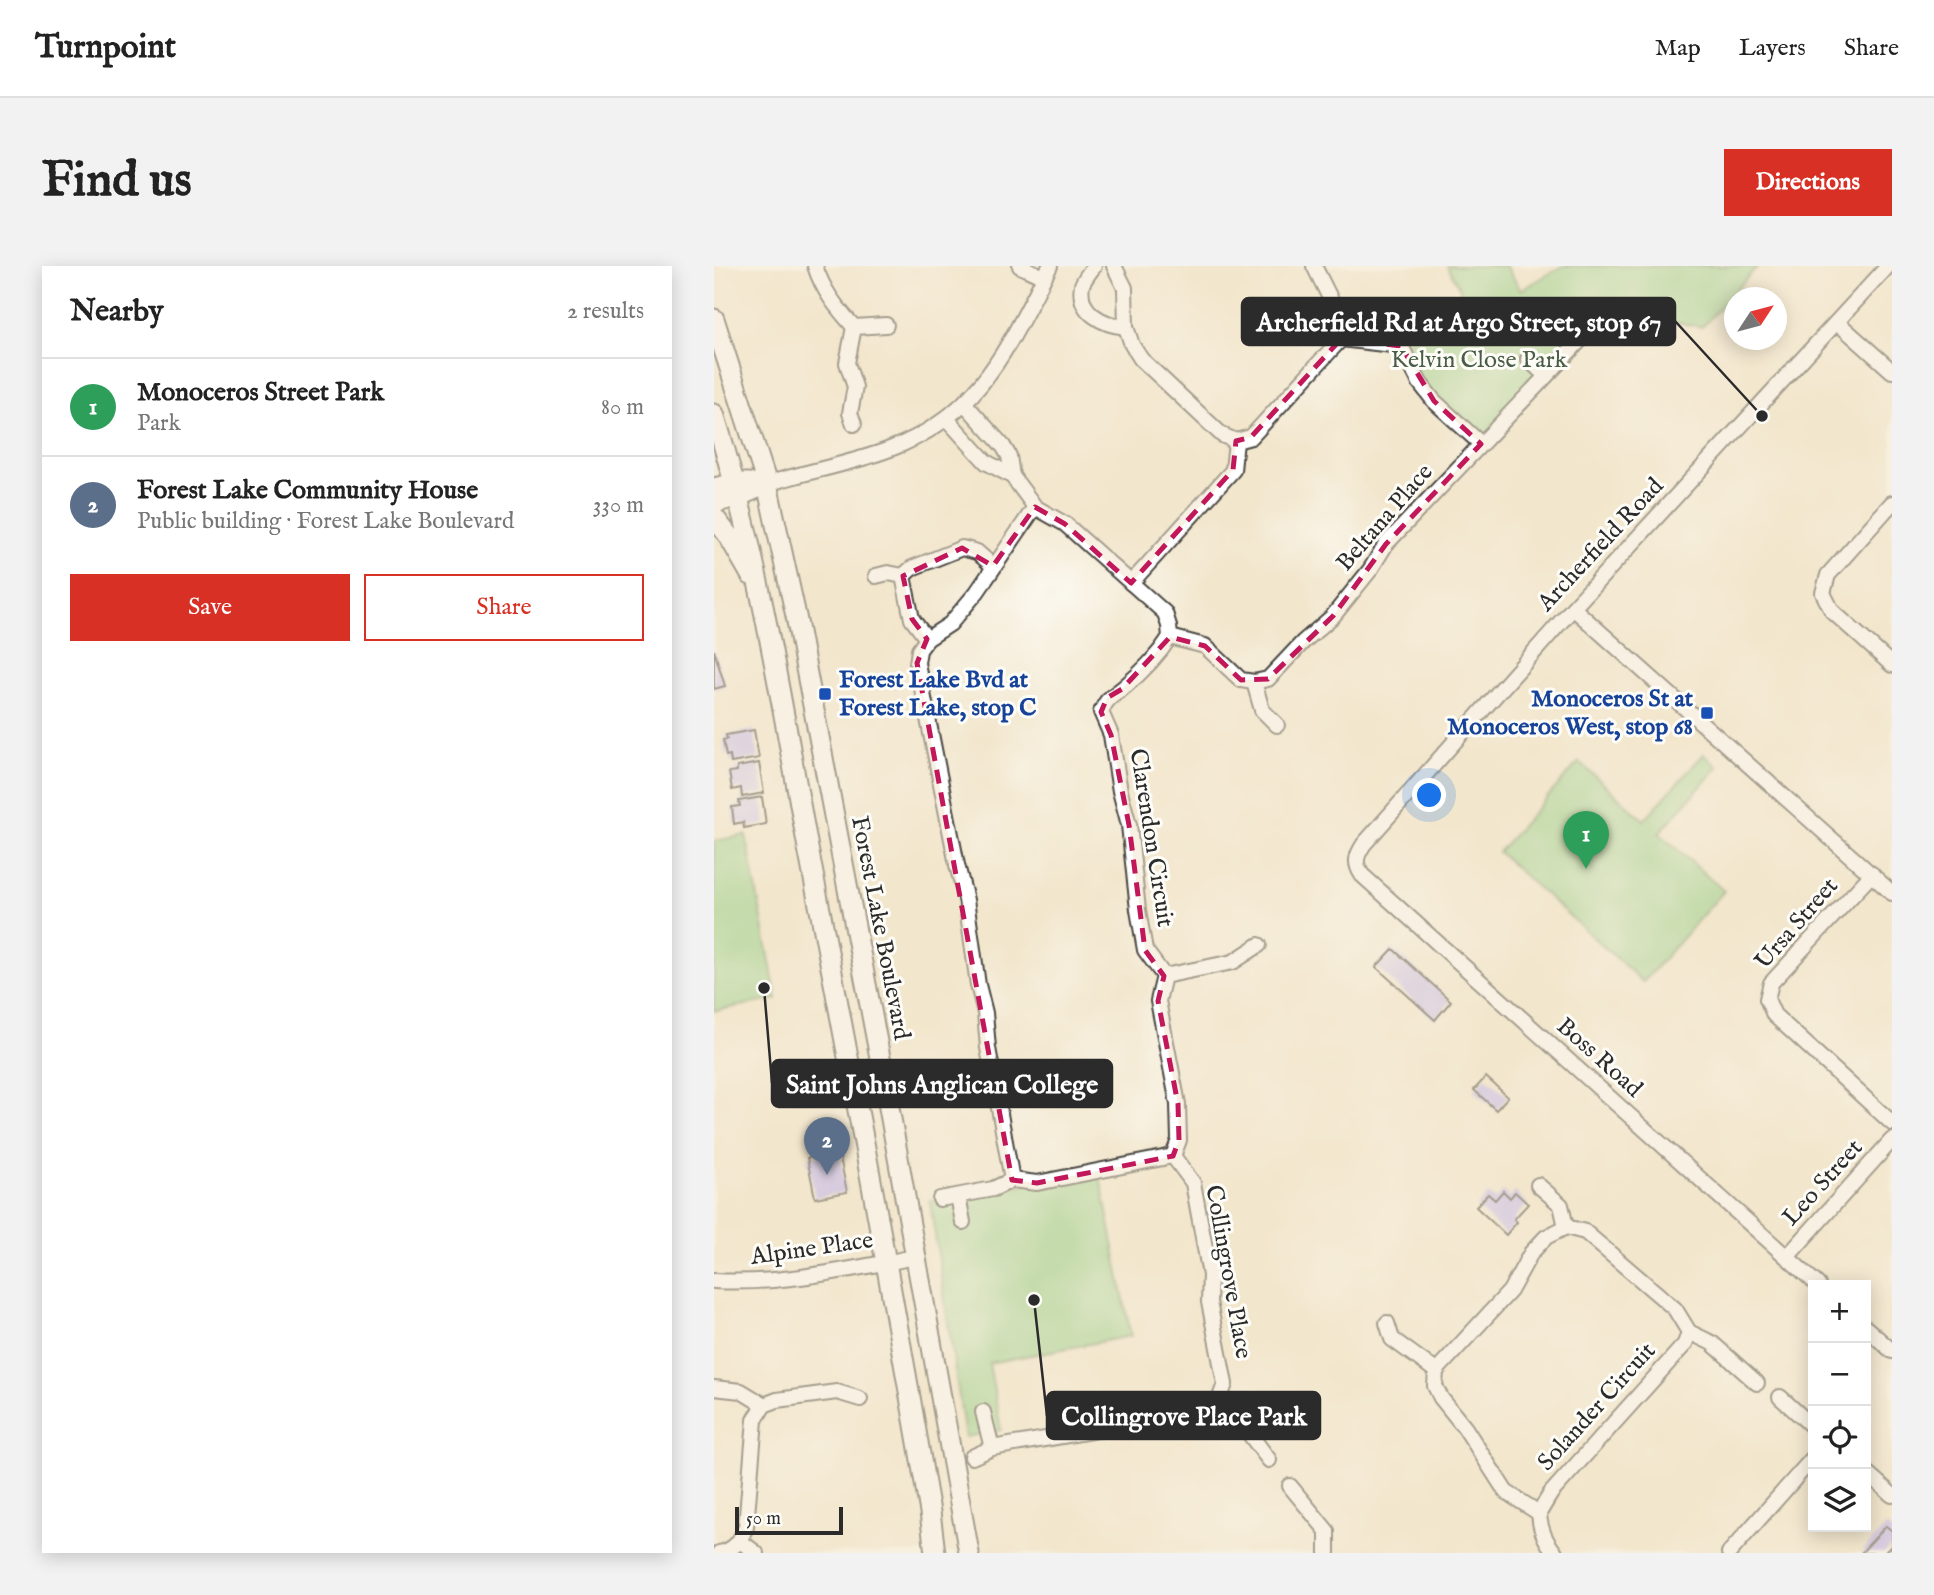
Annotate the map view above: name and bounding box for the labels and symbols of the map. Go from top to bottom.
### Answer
north arrow [1724,287,1787,350]
callout: Archerfield Rd at Argo Street, stop 67 [1242,298,1675,345]
text: Archerfield Rd at Argo Street, stop 67 [1255,307,1662,340]
park label: Kelvin Close Park [1391,345,1567,376]
street label: Beltana Place [1330,458,1440,578]
street label: Archerfield Road [1530,472,1671,619]
place label: Forest Lake Bvd at Forest Lake, stop C [839,665,1036,724]
place label: Monoceros St at Monoceros West, stop 68 [1447,684,1694,743]
marker: Forest Lake Bvd at Forest Lake, stop C [817,686,833,702]
marker: Monoceros St at Monoceros West, stop 68 [1699,705,1715,721]
street label: Clarendon Circuit [1122,747,1180,929]
your location [1412,778,1446,812]
pin: 1 [1563,811,1609,869]
street label: Forest Lake Boulevard [843,814,917,1043]
street label: Ursa Street [1748,871,1846,977]
street label: Boss Road [1550,1011,1649,1105]
callout: Saint Johns Anglican College [772,1060,1112,1107]
text: Saint Johns Anglican College [786,1069,1098,1102]
pin: 2 [804,1117,850,1175]
street label: Leo Street [1776,1133,1870,1233]
street label: Collingrove Place [1197,1183,1259,1361]
street label: Alpine Place [748,1225,875,1273]
street label: Solander Circuit [1531,1336,1663,1478]
callout: Collingrove Place Park [1047,1392,1320,1439]
text: Collingrove Place Park [1061,1401,1308,1434]
scale bar [735,1504,844,1536]

